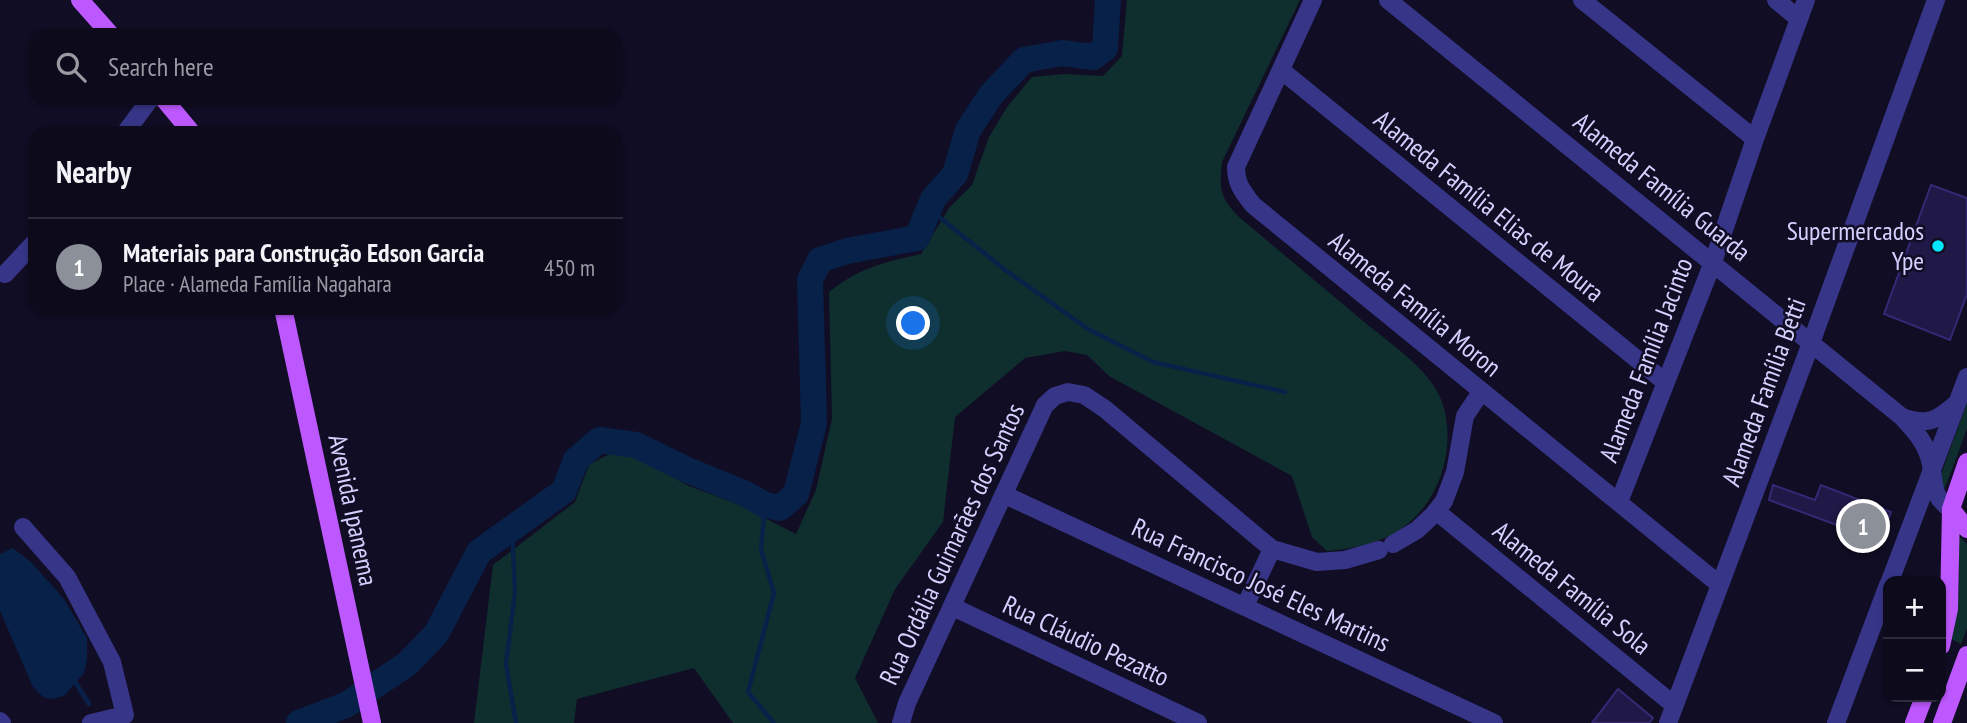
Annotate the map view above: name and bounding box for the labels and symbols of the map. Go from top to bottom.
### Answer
street label: Alameda Família Elias de Moura [1368,103,1611,309]
street label: Alameda Família Guarda [1567,105,1757,268]
place label: Supermercados Ype [1787,214,1924,277]
street label: Alameda Família Moron [1322,224,1508,383]
marker: Supermercados Ype [1930,238,1946,254]
street label: Alameda Família Jacinto [1591,253,1700,467]
street label: Alameda Família Betti [1714,293,1813,490]
your location [896,306,930,340]
street label: Rua Ordália Guimarães dos Santos [872,398,1031,690]
street label: Avenida Ipanema [321,431,386,589]
pin: 1 [1840,500,1886,552]
street label: Rua Francisco José Eles Martins [1127,510,1396,659]
street label: Alameda Família Sola [1487,514,1658,661]
street label: Rua Cláudio Pezatto [998,588,1175,693]

